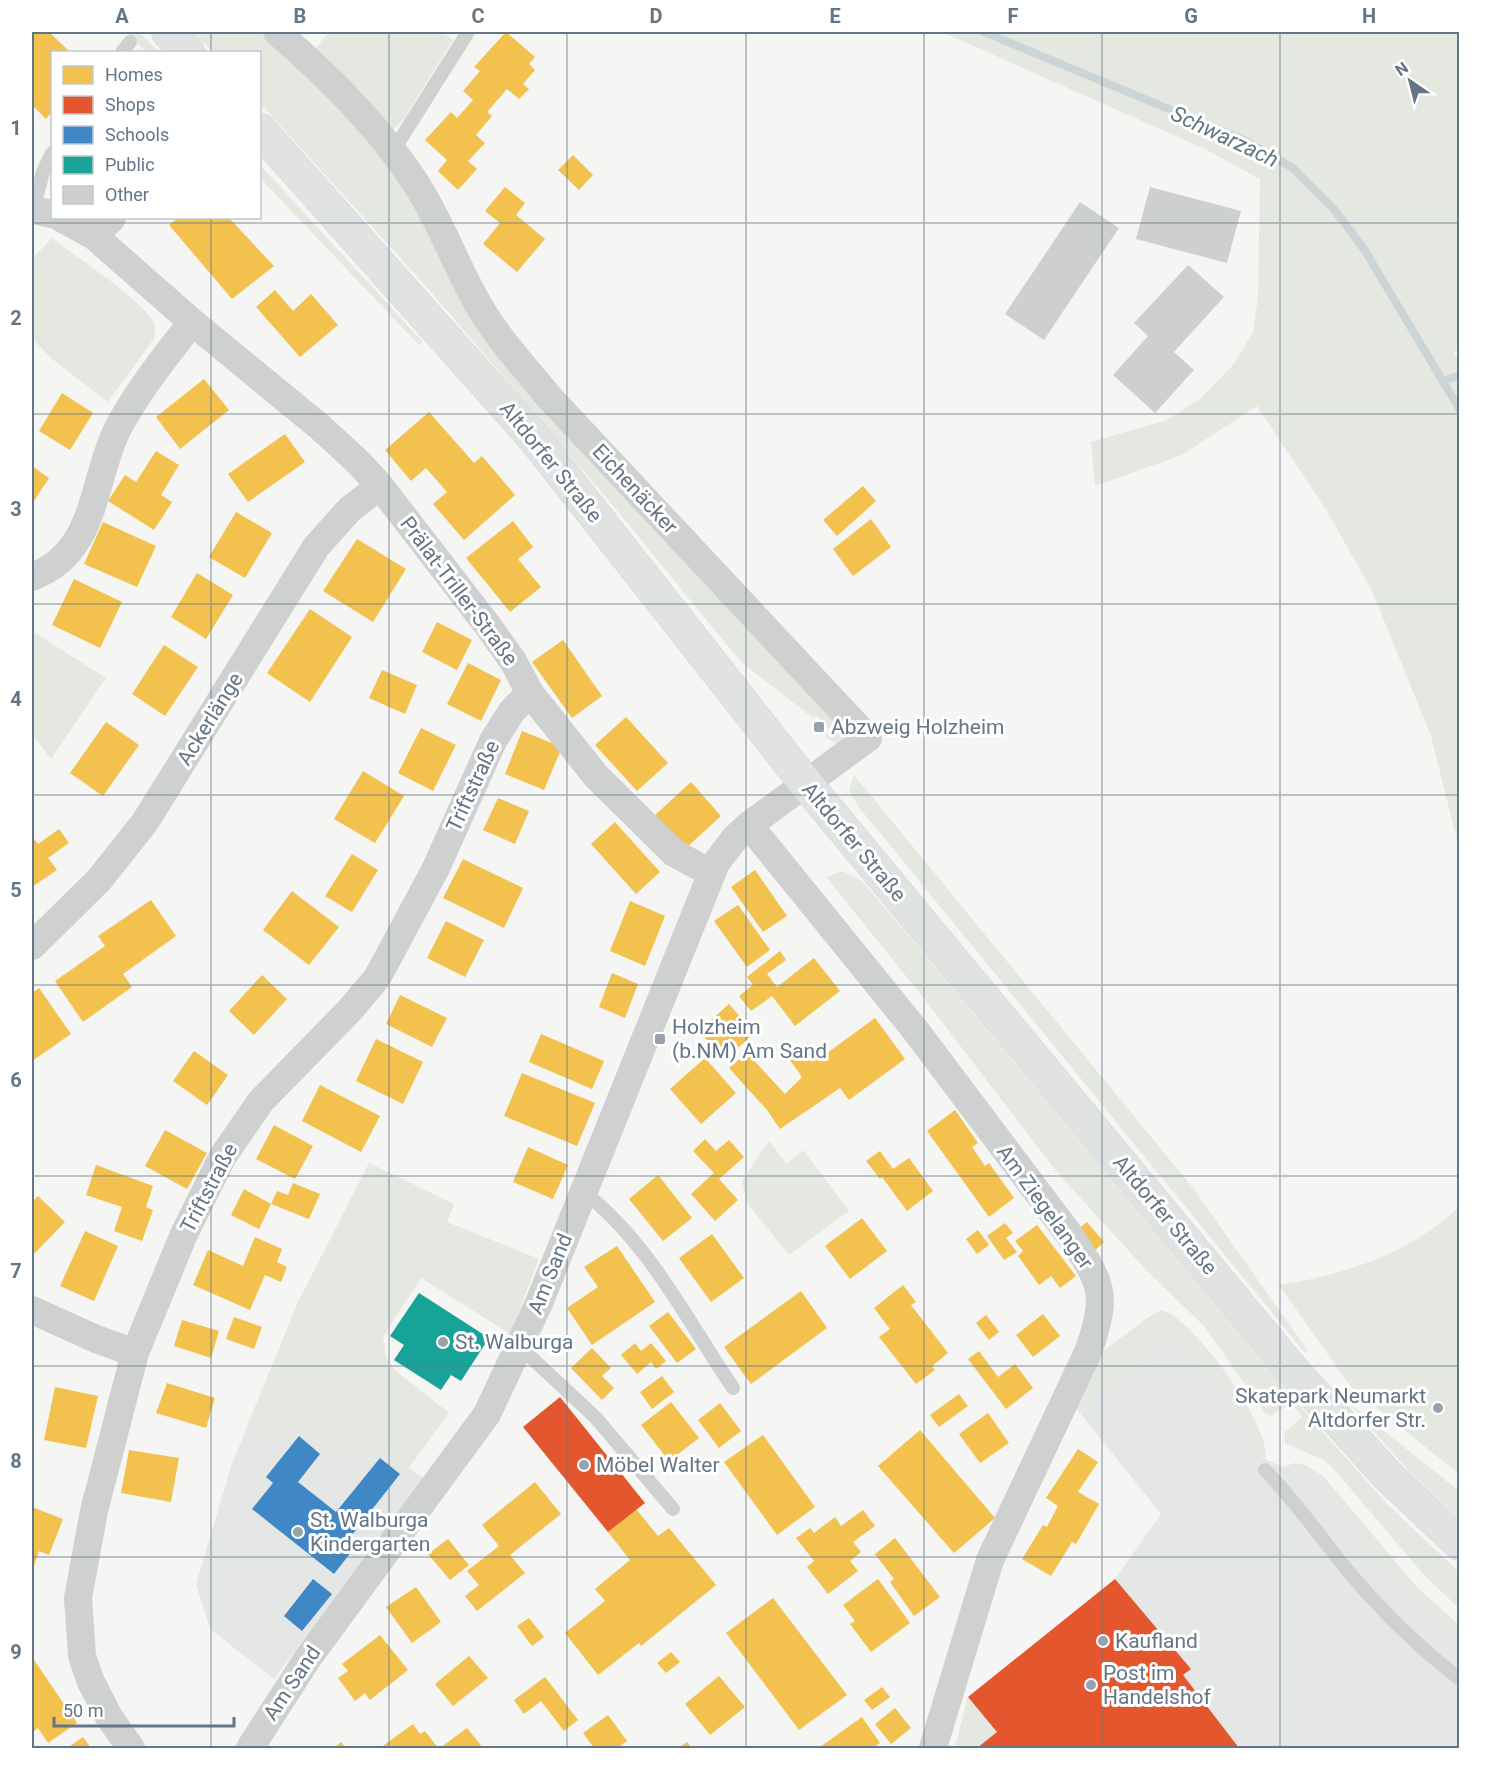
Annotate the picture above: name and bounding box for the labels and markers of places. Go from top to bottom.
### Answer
place label: Abzweig Holzheim [831,715,1005,739]
marker: Abzweig Holzheim [812,720,826,734]
place label: Holzheim (b.NM) Am Sand [672,1015,827,1063]
marker: Holzheim (b.NM) Am Sand [653,1032,667,1046]
place label: St. Walburga [455,1330,573,1354]
marker: St. Walburga [436,1335,450,1349]
place label: Skatepark Neumarkt Altdorfer Str. [1235,1384,1426,1432]
marker: Skatepark Neumarkt Altdorfer Str. [1431,1401,1445,1415]
place label: Möbel Walter [596,1453,720,1477]
marker: Möbel Walter [577,1458,591,1472]
place label: St. Walburga Kindergarten [310,1508,430,1556]
marker: St. Walburga Kindergarten [291,1525,305,1539]
place label: Kaufland [1115,1629,1198,1653]
marker: Kaufland [1096,1634,1110,1648]
place label: Post im Handelshof [1103,1661,1211,1709]
marker: Post im Handelshof [1084,1678,1098,1692]

